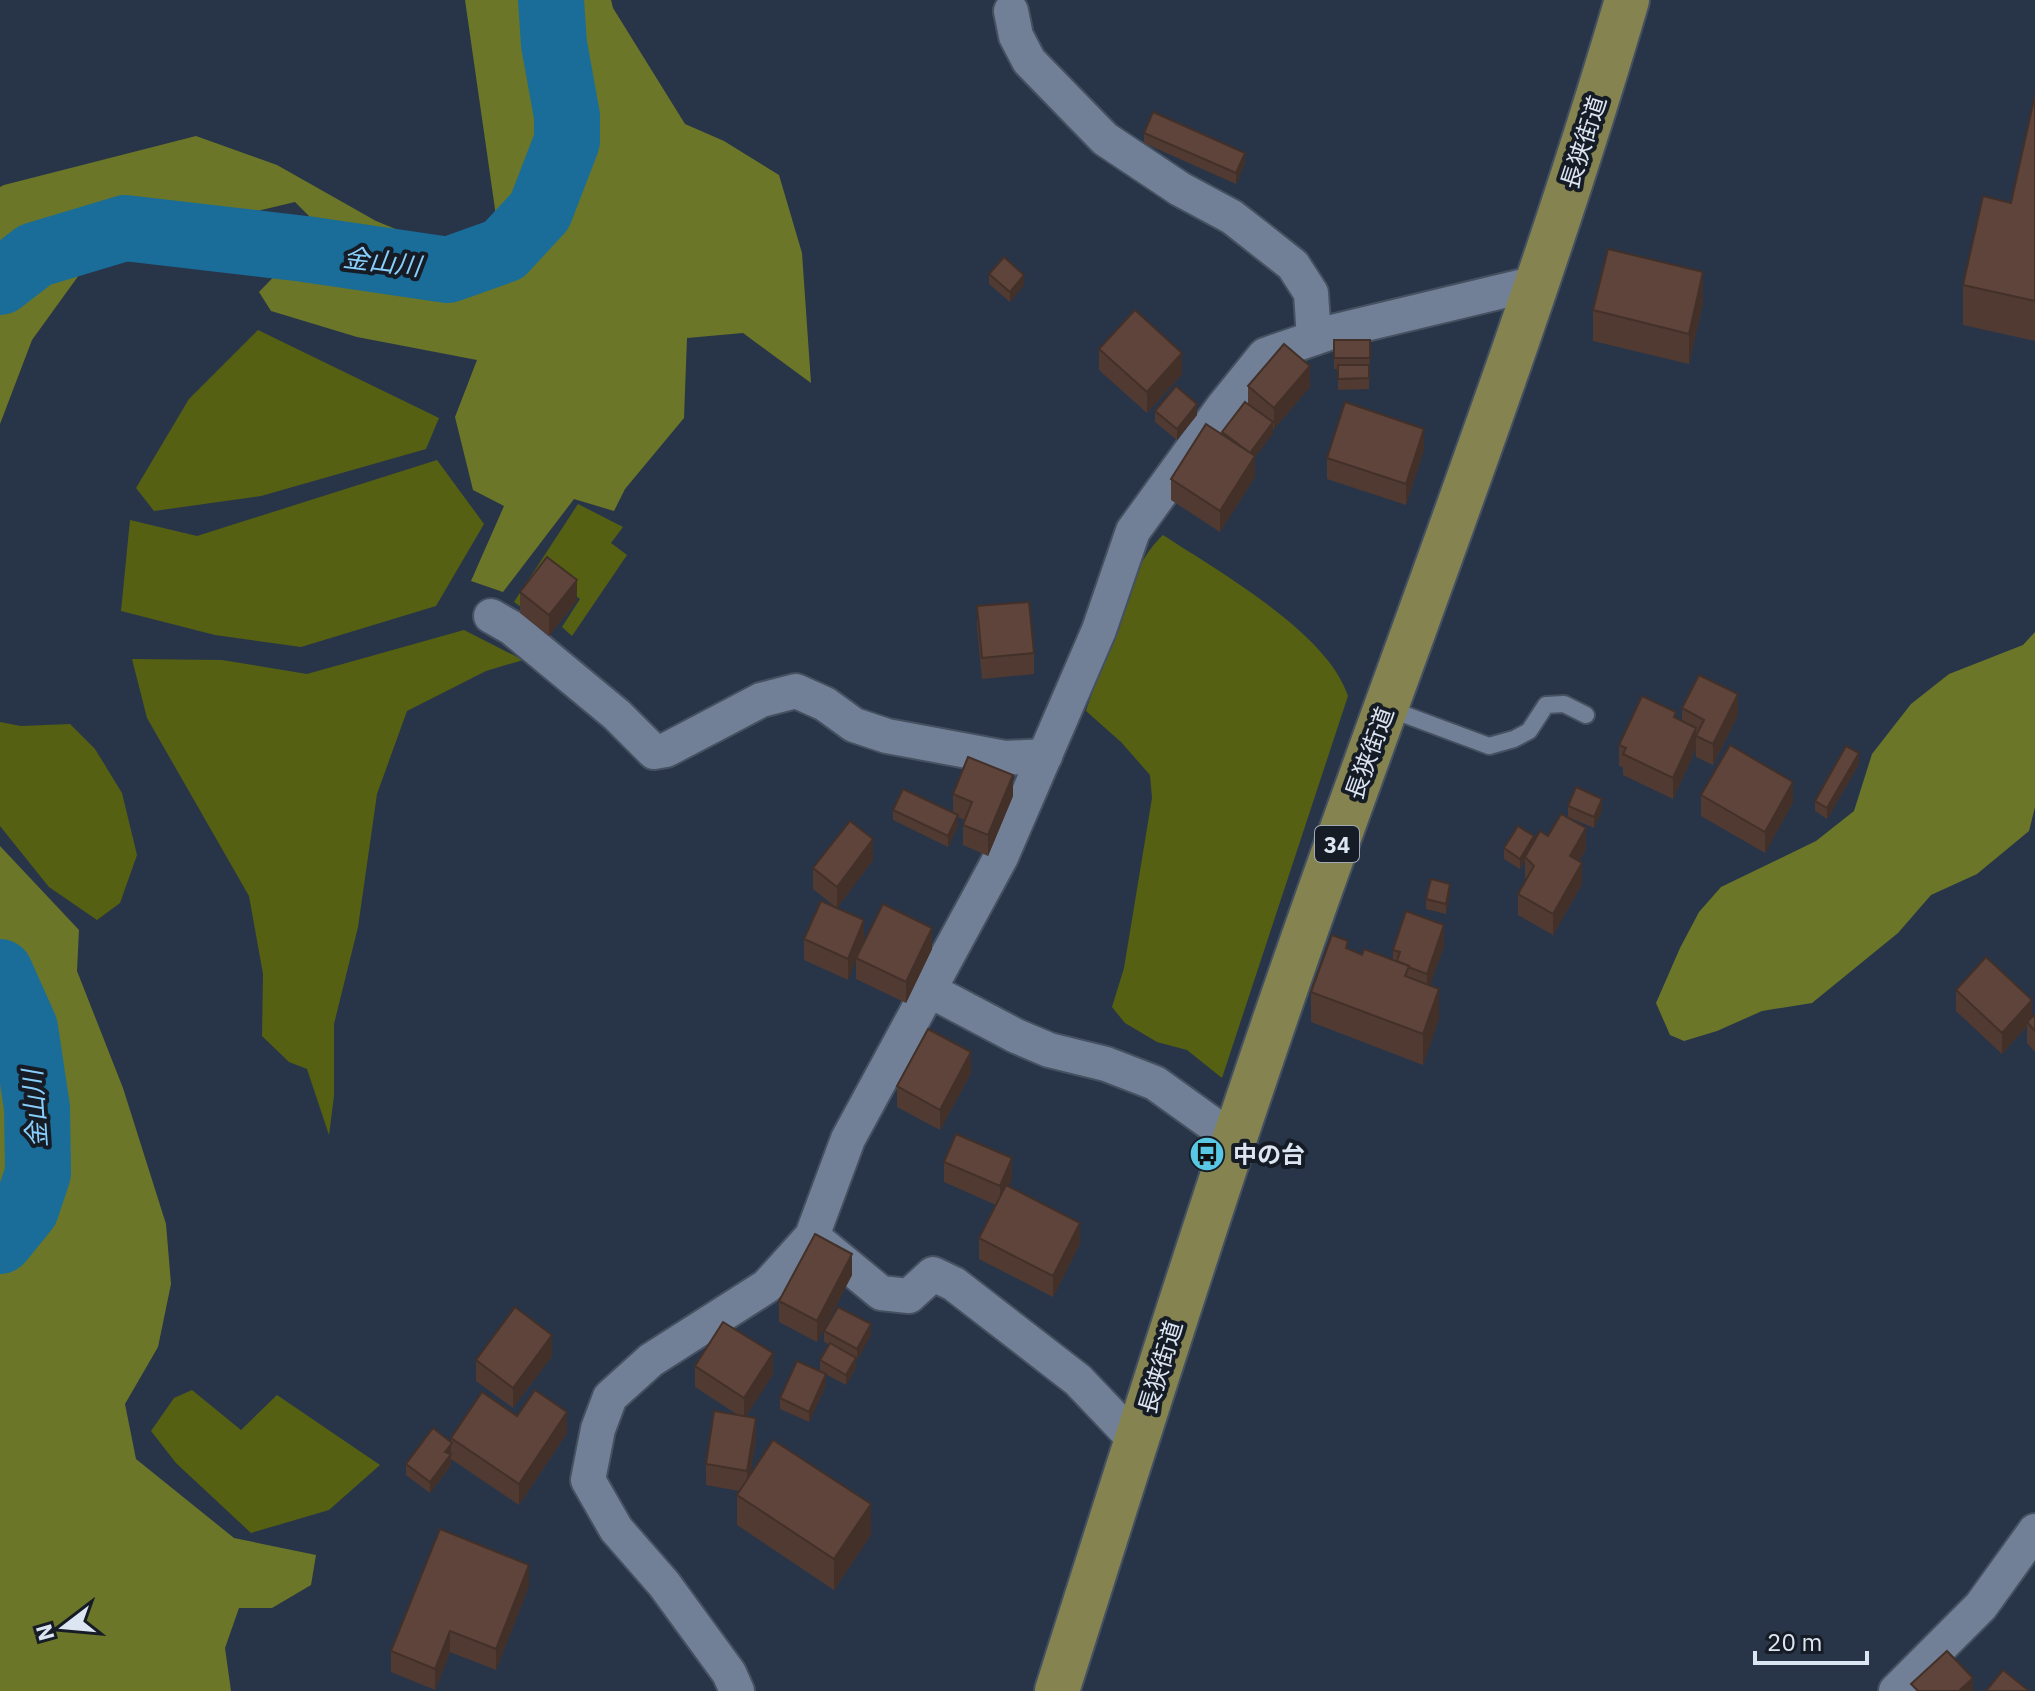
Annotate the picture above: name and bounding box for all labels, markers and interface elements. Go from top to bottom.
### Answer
street label: 長狭街道 [1553,91,1613,193]
water label: 金山川 [341,239,426,283]
street label: 長狭街道 [1338,702,1400,804]
road number: 34 [1315,826,1359,862]
water label: 金山川 [14,1066,54,1149]
bus stop icon: 中の台 [1188,1135,1226,1173]
place label: 中の台 [1233,1138,1305,1170]
street label: 長狭街道 [1131,1316,1189,1418]
north arrow [24,1587,104,1667]
scale bar [1755,1615,1867,1665]
text: N [28,1621,60,1644]
text: 20 m [1767,1626,1822,1658]

